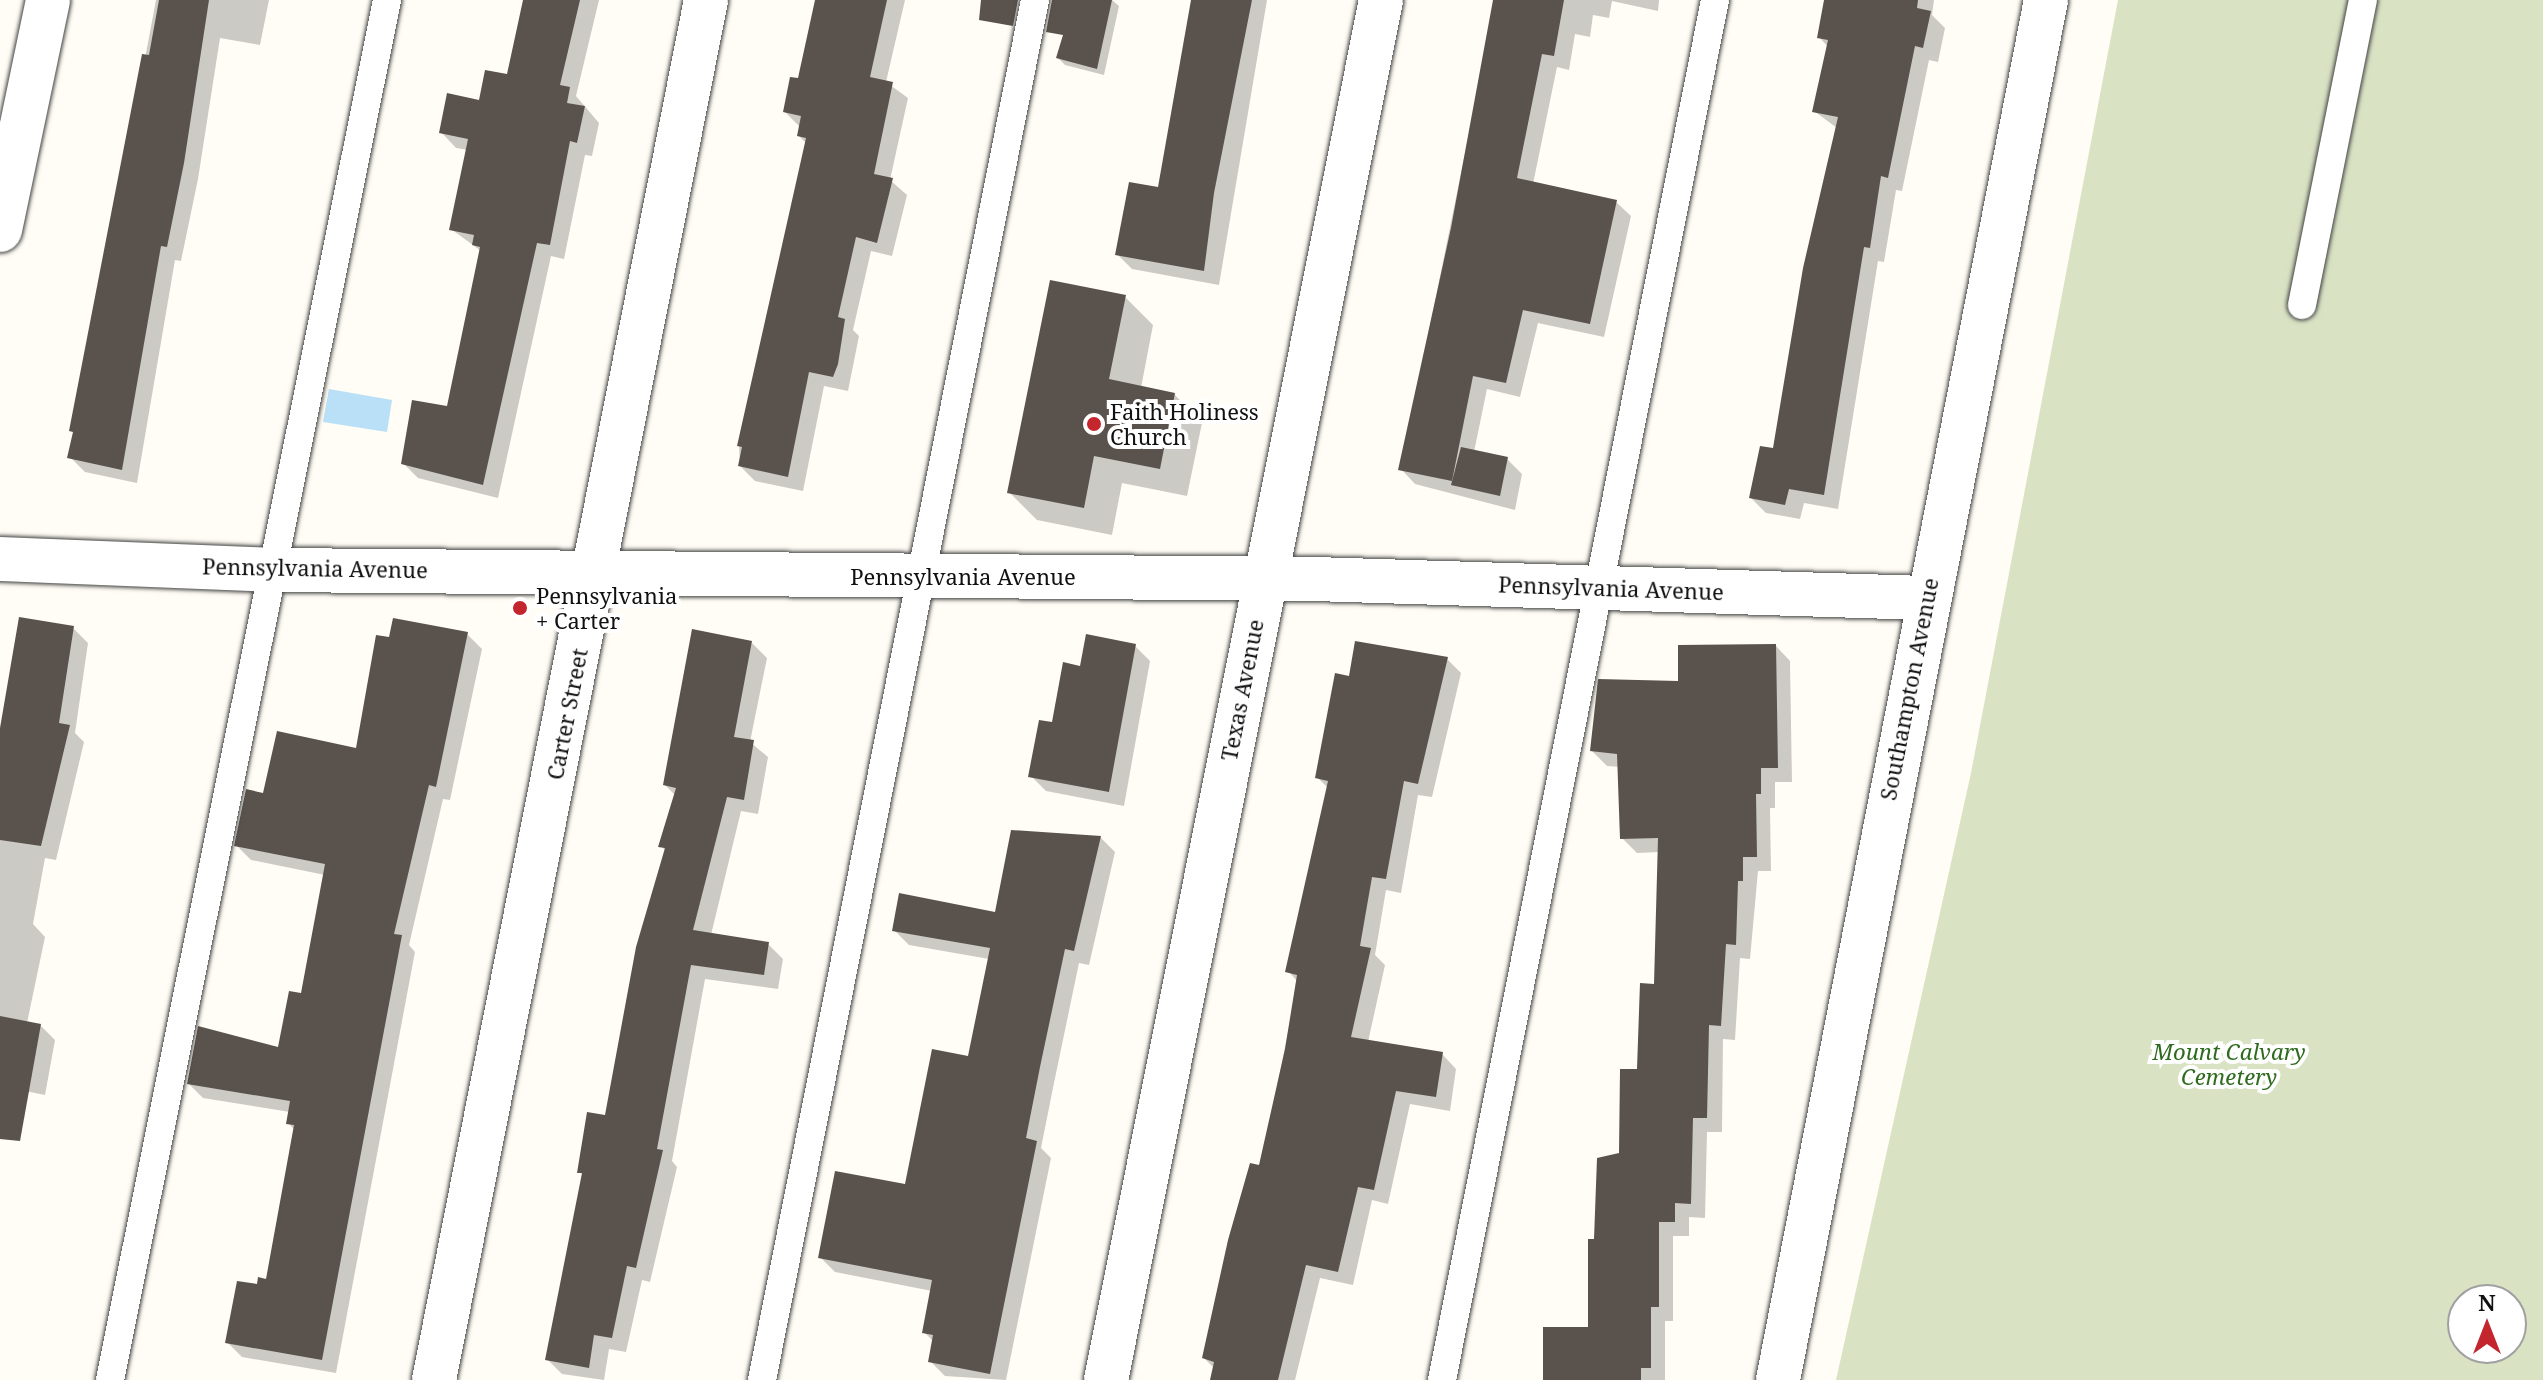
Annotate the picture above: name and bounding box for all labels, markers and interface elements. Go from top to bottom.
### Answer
place label: Faith Holiness Church [1110,398,1259,450]
marker: Faith Holiness Church [1085,415,1103,433]
street label: Pennsylvania Avenue [202,553,428,583]
street label: Pennsylvania Avenue [850,564,1076,590]
street label: Pennsylvania Avenue [1498,571,1724,605]
street label: Southampton Avenue [1874,576,1944,802]
place label: Pennsylvania + Carter [536,582,677,634]
marker: Pennsylvania + Carter [511,599,529,617]
street label: Texas Avenue [1215,617,1269,763]
street label: Carter Street [541,646,593,782]
park label: Mount Calvary Cemetery [2152,1038,2306,1090]
north arrow [2447,1284,2527,1364]
text: N [2478,1287,2496,1317]

